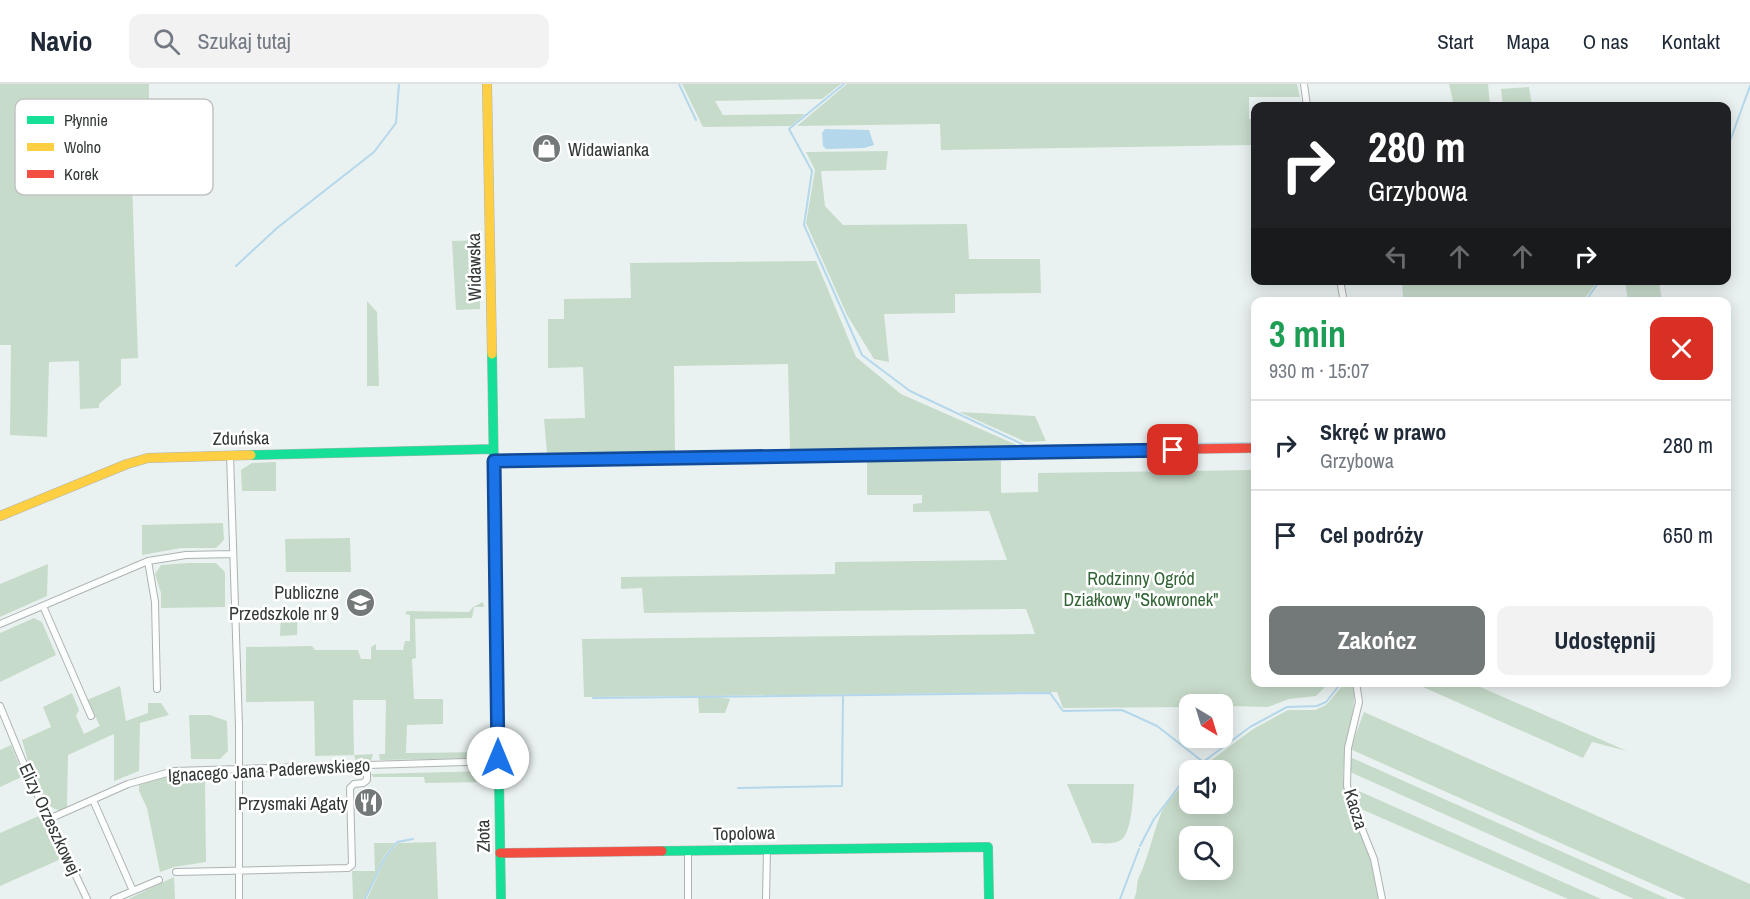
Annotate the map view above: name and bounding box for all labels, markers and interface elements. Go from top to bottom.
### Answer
search box [129,14,549,68]
text: Navio [30,22,93,60]
icon: search [150,25,183,58]
text: Szukaj tutaj [198,26,291,56]
text: Start [1437,27,1474,56]
text: Mapa [1507,27,1550,56]
text: O nas [1583,27,1629,56]
text: Kontakt [1662,27,1720,56]
legend [15,99,213,195]
text: Płynnie [64,109,108,131]
text: 280 m [1368,119,1466,175]
icon: right [1269,126,1347,204]
shop icon: Widawianka [531,133,563,165]
text: Wolno [64,136,101,158]
place label: Widawianka [568,137,649,162]
text: Korek [64,163,99,185]
text: Grzybowa [1368,173,1468,209]
street label: Widawska [461,233,487,301]
icon: left [1380,240,1413,273]
icon: ahead [1443,240,1476,273]
icon: ahead [1506,240,1539,273]
icon: right [1569,240,1602,273]
text: 3 min [1269,310,1346,358]
button: close [1650,317,1713,380]
text: 930 m · 15:07 [1269,357,1369,384]
text: Skręć w prawo [1320,417,1446,447]
pin [1147,424,1198,475]
street label: Zduńska [212,425,270,451]
icon: right [1269,429,1302,462]
text: 280 m [1663,430,1713,460]
icon: arrive [1156,433,1189,466]
text: Grzybowa [1320,447,1394,474]
icon: arrive [1269,519,1302,552]
text: Cel podróży [1320,520,1423,550]
text: 650 m [1663,520,1713,550]
park label: Rodzinny Ogród Działkowy "Skowronek" [1064,566,1218,612]
place label: Publiczne Przedszkole nr 9 [229,580,339,626]
school or university icon: Publiczne Przedszkole nr 9 [344,586,376,618]
button: Zakończ [1269,606,1485,675]
button: Udostępnij [1497,606,1713,675]
north arrow [1179,694,1233,748]
map controls [1179,694,1233,880]
position arrow [466,726,530,790]
street label: Ignacego Jana Paderewskiego [167,752,371,788]
street label: Elizy Orzeszkowej [13,759,87,879]
button: sound [1179,760,1233,814]
street label: Kacza [1338,786,1374,832]
restaurant icon: Przysmaki Agaty [353,787,385,819]
place label: Przysmaki Agaty [238,791,349,816]
street label: Złota [470,819,496,853]
street label: Topolowa [713,820,775,846]
button: search [1179,826,1233,880]

